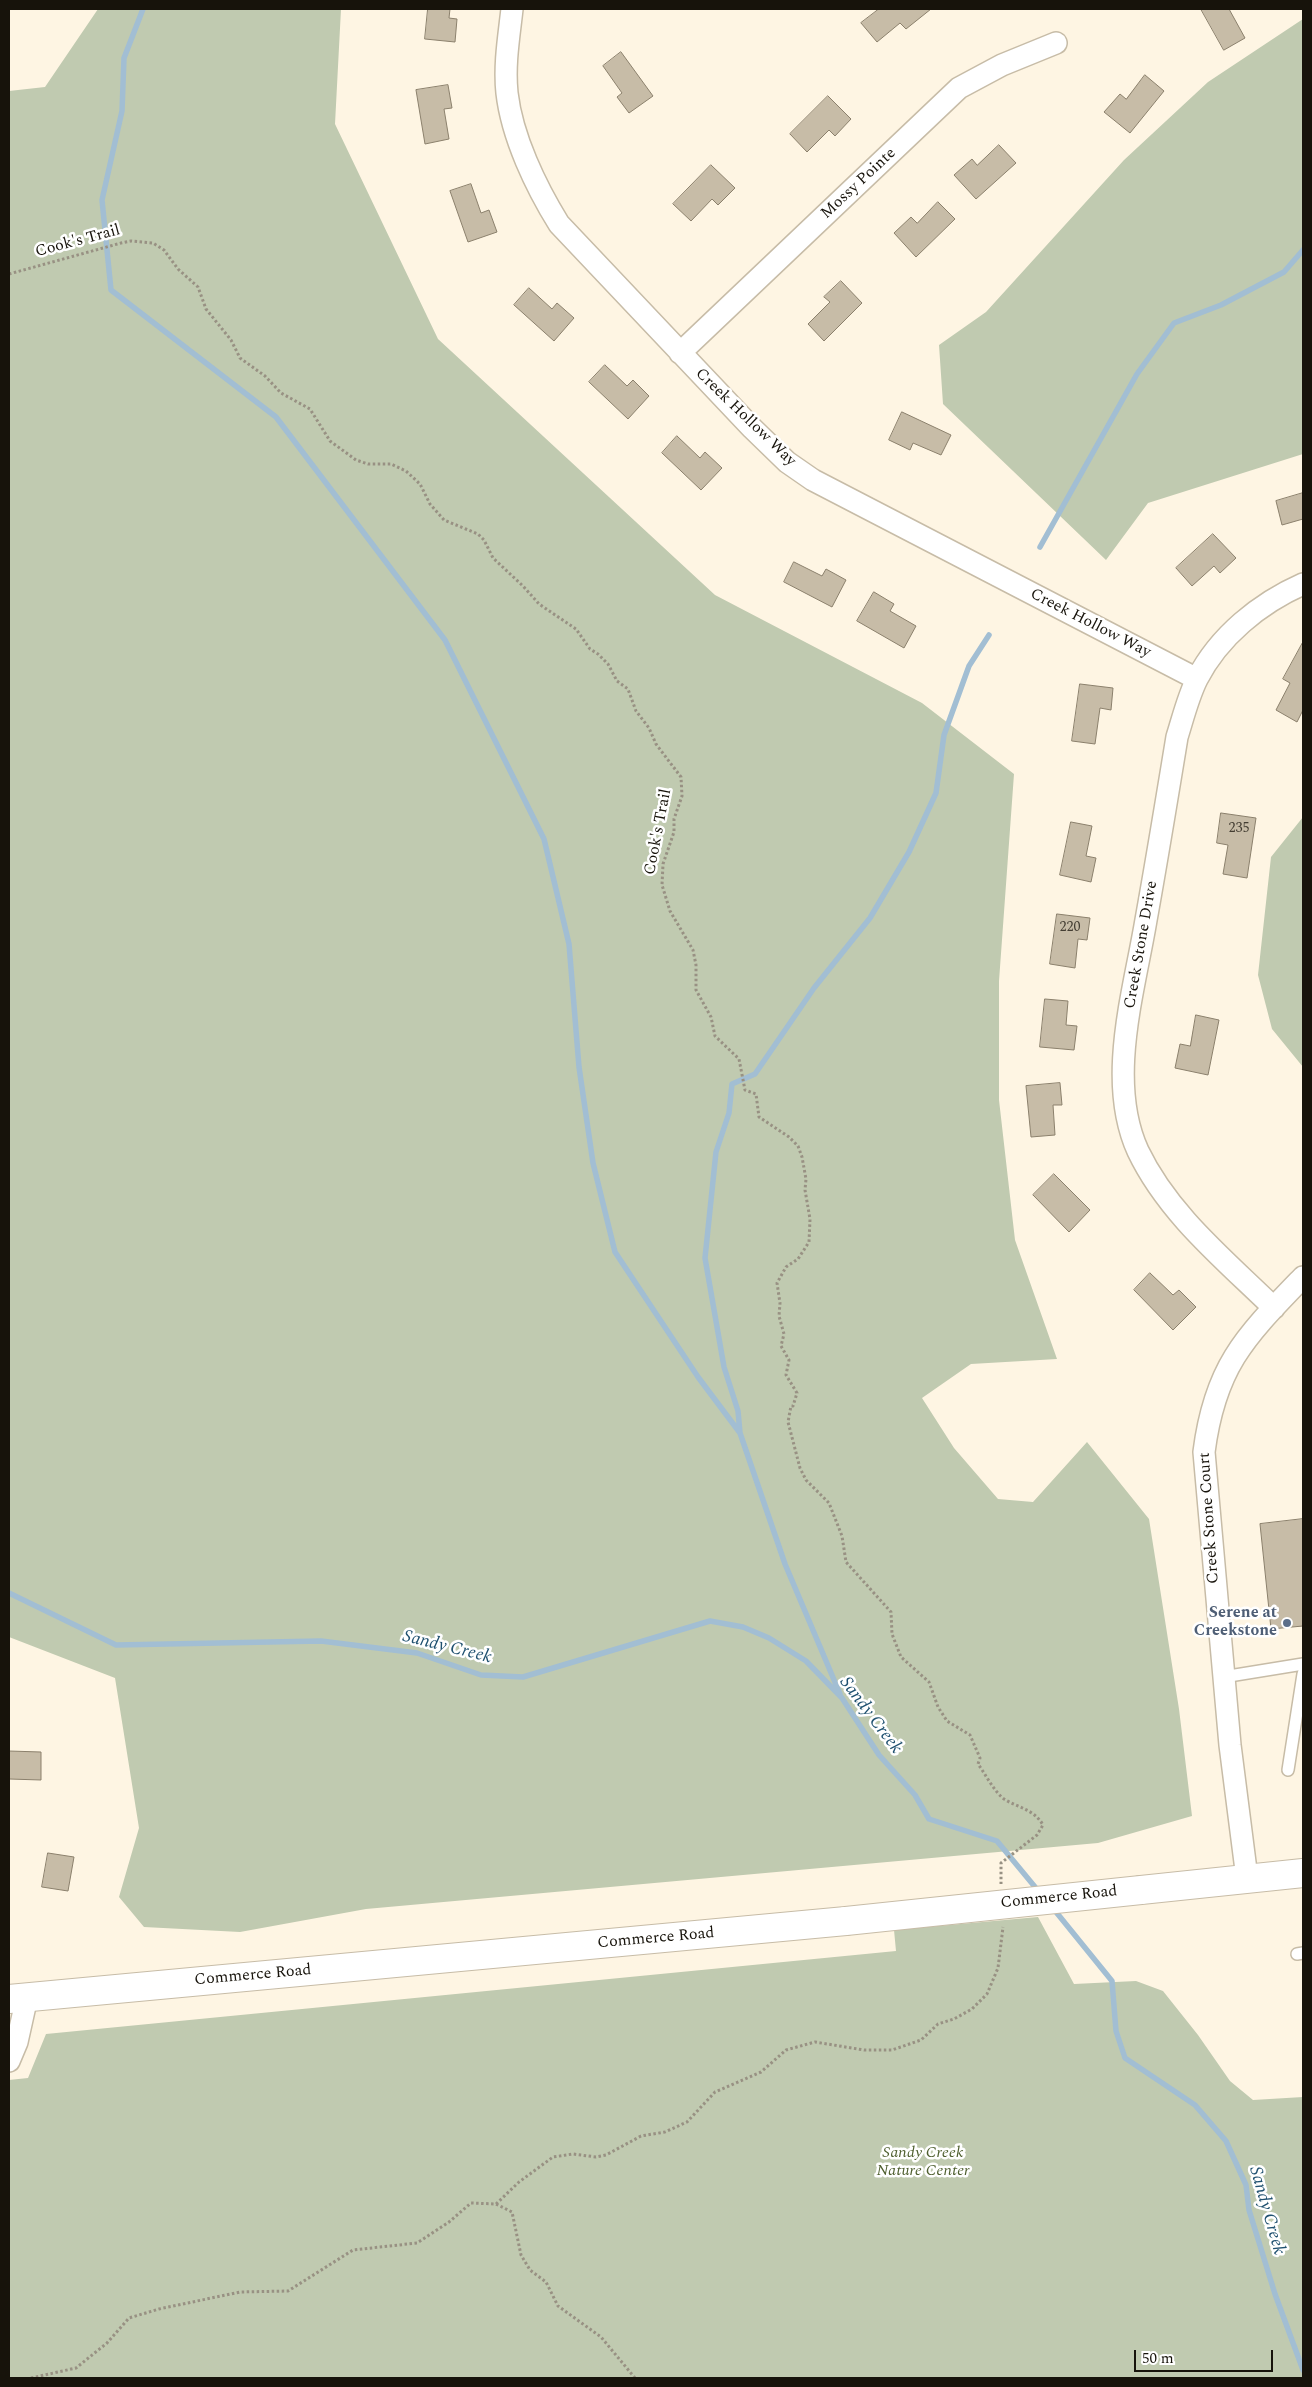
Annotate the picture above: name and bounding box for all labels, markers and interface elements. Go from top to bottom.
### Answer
street label: Mossy Pointe [817,144,901,224]
street label: Cook's Trail [33,221,123,263]
street label: Creek Hollow Way [691,365,799,471]
street label: Creek Hollow Way [1026,585,1154,663]
street label: Cook's Trail [641,787,677,877]
house number: 235 [1229,821,1249,837]
street label: Creek Stone Drive [1121,880,1163,1010]
house number: 220 [1060,920,1080,936]
street label: Creek Stone Court [1196,1452,1224,1584]
place label: Serene at Creekstone [1194,1604,1277,1642]
marker: Serene at Creekstone [1281,1617,1293,1629]
water label: Sandy Creek [400,1627,494,1669]
water label: Sandy Creek [834,1673,906,1759]
street label: Commerce Road [1000,1882,1118,1914]
street label: Commerce Road [597,1924,715,1954]
street label: Commerce Road [194,1961,312,1991]
park label: Sandy Creek Nature Center [876,2144,970,2182]
water label: Sandy Creek [1243,2164,1289,2258]
scale bar [1137,2340,1276,2372]
text: 50 m [1142,2347,1174,2370]

